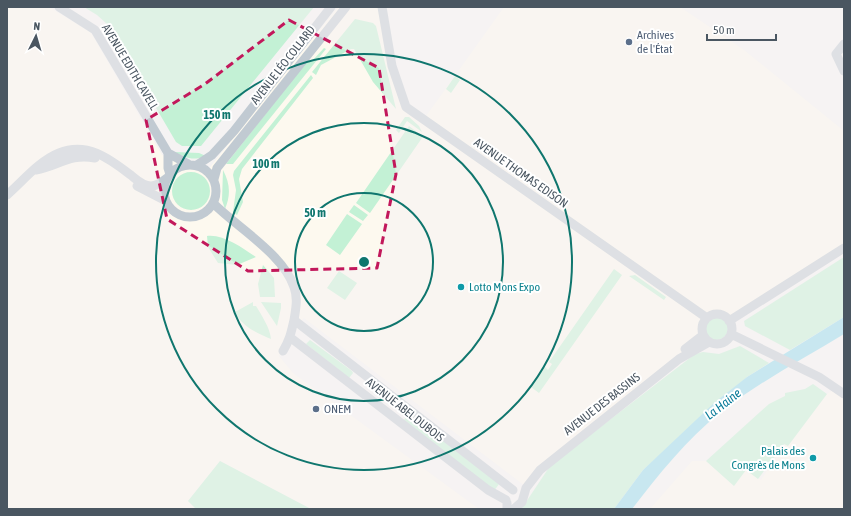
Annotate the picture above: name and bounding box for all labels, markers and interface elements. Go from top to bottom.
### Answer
north arrow [16,16,56,56]
scale bar [707,16,776,42]
text: N [33,20,41,32]
street label: AVENUE EDITH CAVELL [99,22,161,113]
street label: AVENUE LÉO COLLARD [248,23,318,107]
text: 50 m [713,23,735,37]
place label: Archives de l'État [637,28,674,56]
marker: Archives de l'État [624,37,634,47]
text: 150 m [203,108,231,122]
street label: AVENUE THOMAS EDISON [471,135,571,211]
text: 100 m [252,157,280,171]
text: 50 m [304,206,326,220]
centre of rings [357,255,371,269]
place label: Lotto Mons Expo [469,280,540,294]
marker: Lotto Mons Expo [456,282,466,292]
street label: AVENUE DES BASSINS [561,370,643,438]
street label: AVENUE ABEL DUBOIS [363,375,447,445]
water label: La Haine [702,385,744,423]
place label: ONEM [324,402,351,416]
marker: ONEM [311,404,321,414]
place label: Palais des Congrès de Mons [732,444,805,472]
marker: Palais des Congrès de Mons [808,453,818,463]

